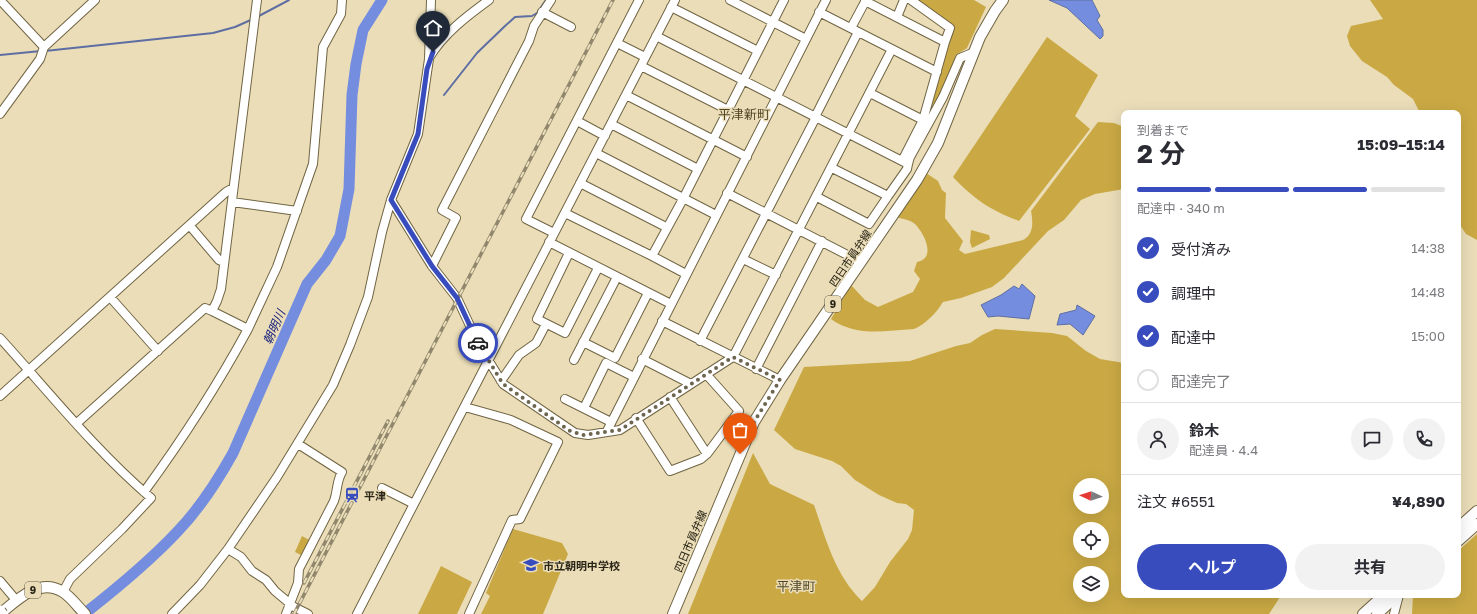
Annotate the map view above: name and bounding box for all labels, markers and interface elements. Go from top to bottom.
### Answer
pin [416,11,450,52]
icon: home [422,17,444,39]
district label: 平津新町 [718,106,770,122]
text: 到着まで [1137,122,1189,138]
text: 15:09–15:14 [1357,135,1445,153]
text: 2 分 [1137,138,1185,169]
text: 配達中 · 340 m [1137,200,1225,216]
street label: 四日市員弁線 [826,227,874,289]
icon: check [1137,237,1159,259]
text: 受付済み [1171,240,1231,258]
text: 14:38 [1411,240,1445,256]
icon: check [1137,281,1159,303]
text: 調理中 [1171,284,1216,302]
text: 14:48 [1411,284,1445,300]
road number: 9 [825,296,841,312]
water label: 朝明川 [260,306,289,347]
courier [458,323,498,363]
icon: check [1137,325,1159,347]
text: 配達中 [1171,328,1216,346]
text: 15:00 [1411,328,1445,344]
icon: car [467,332,489,354]
text: 配達完了 [1171,372,1231,390]
pin [723,413,757,454]
button: person [1137,418,1179,460]
button: chat [1351,418,1393,460]
button: phone [1403,418,1445,460]
icon: bag [729,419,751,441]
text: 鈴木 [1189,421,1219,439]
text: 配達員 · 4.4 [1189,442,1258,458]
north arrow [1073,478,1109,514]
map controls [1073,478,1109,602]
station icon: 平津 [343,486,361,504]
place label: 平津 [364,489,386,502]
text: 注文 #6551 [1137,492,1215,510]
text: ¥4,890 [1392,492,1445,510]
street label: 四日市員弁線 [671,508,709,574]
button: locate [1073,522,1109,558]
button: ヘルプ [1137,544,1287,590]
button: 共有 [1295,544,1445,590]
school or university icon: 市立朝明中学校 [522,556,540,574]
place label: 市立朝明中学校 [543,559,620,572]
button: layers [1073,566,1109,602]
district label: 平津町 [776,578,816,594]
road number: 9 [25,582,41,598]

